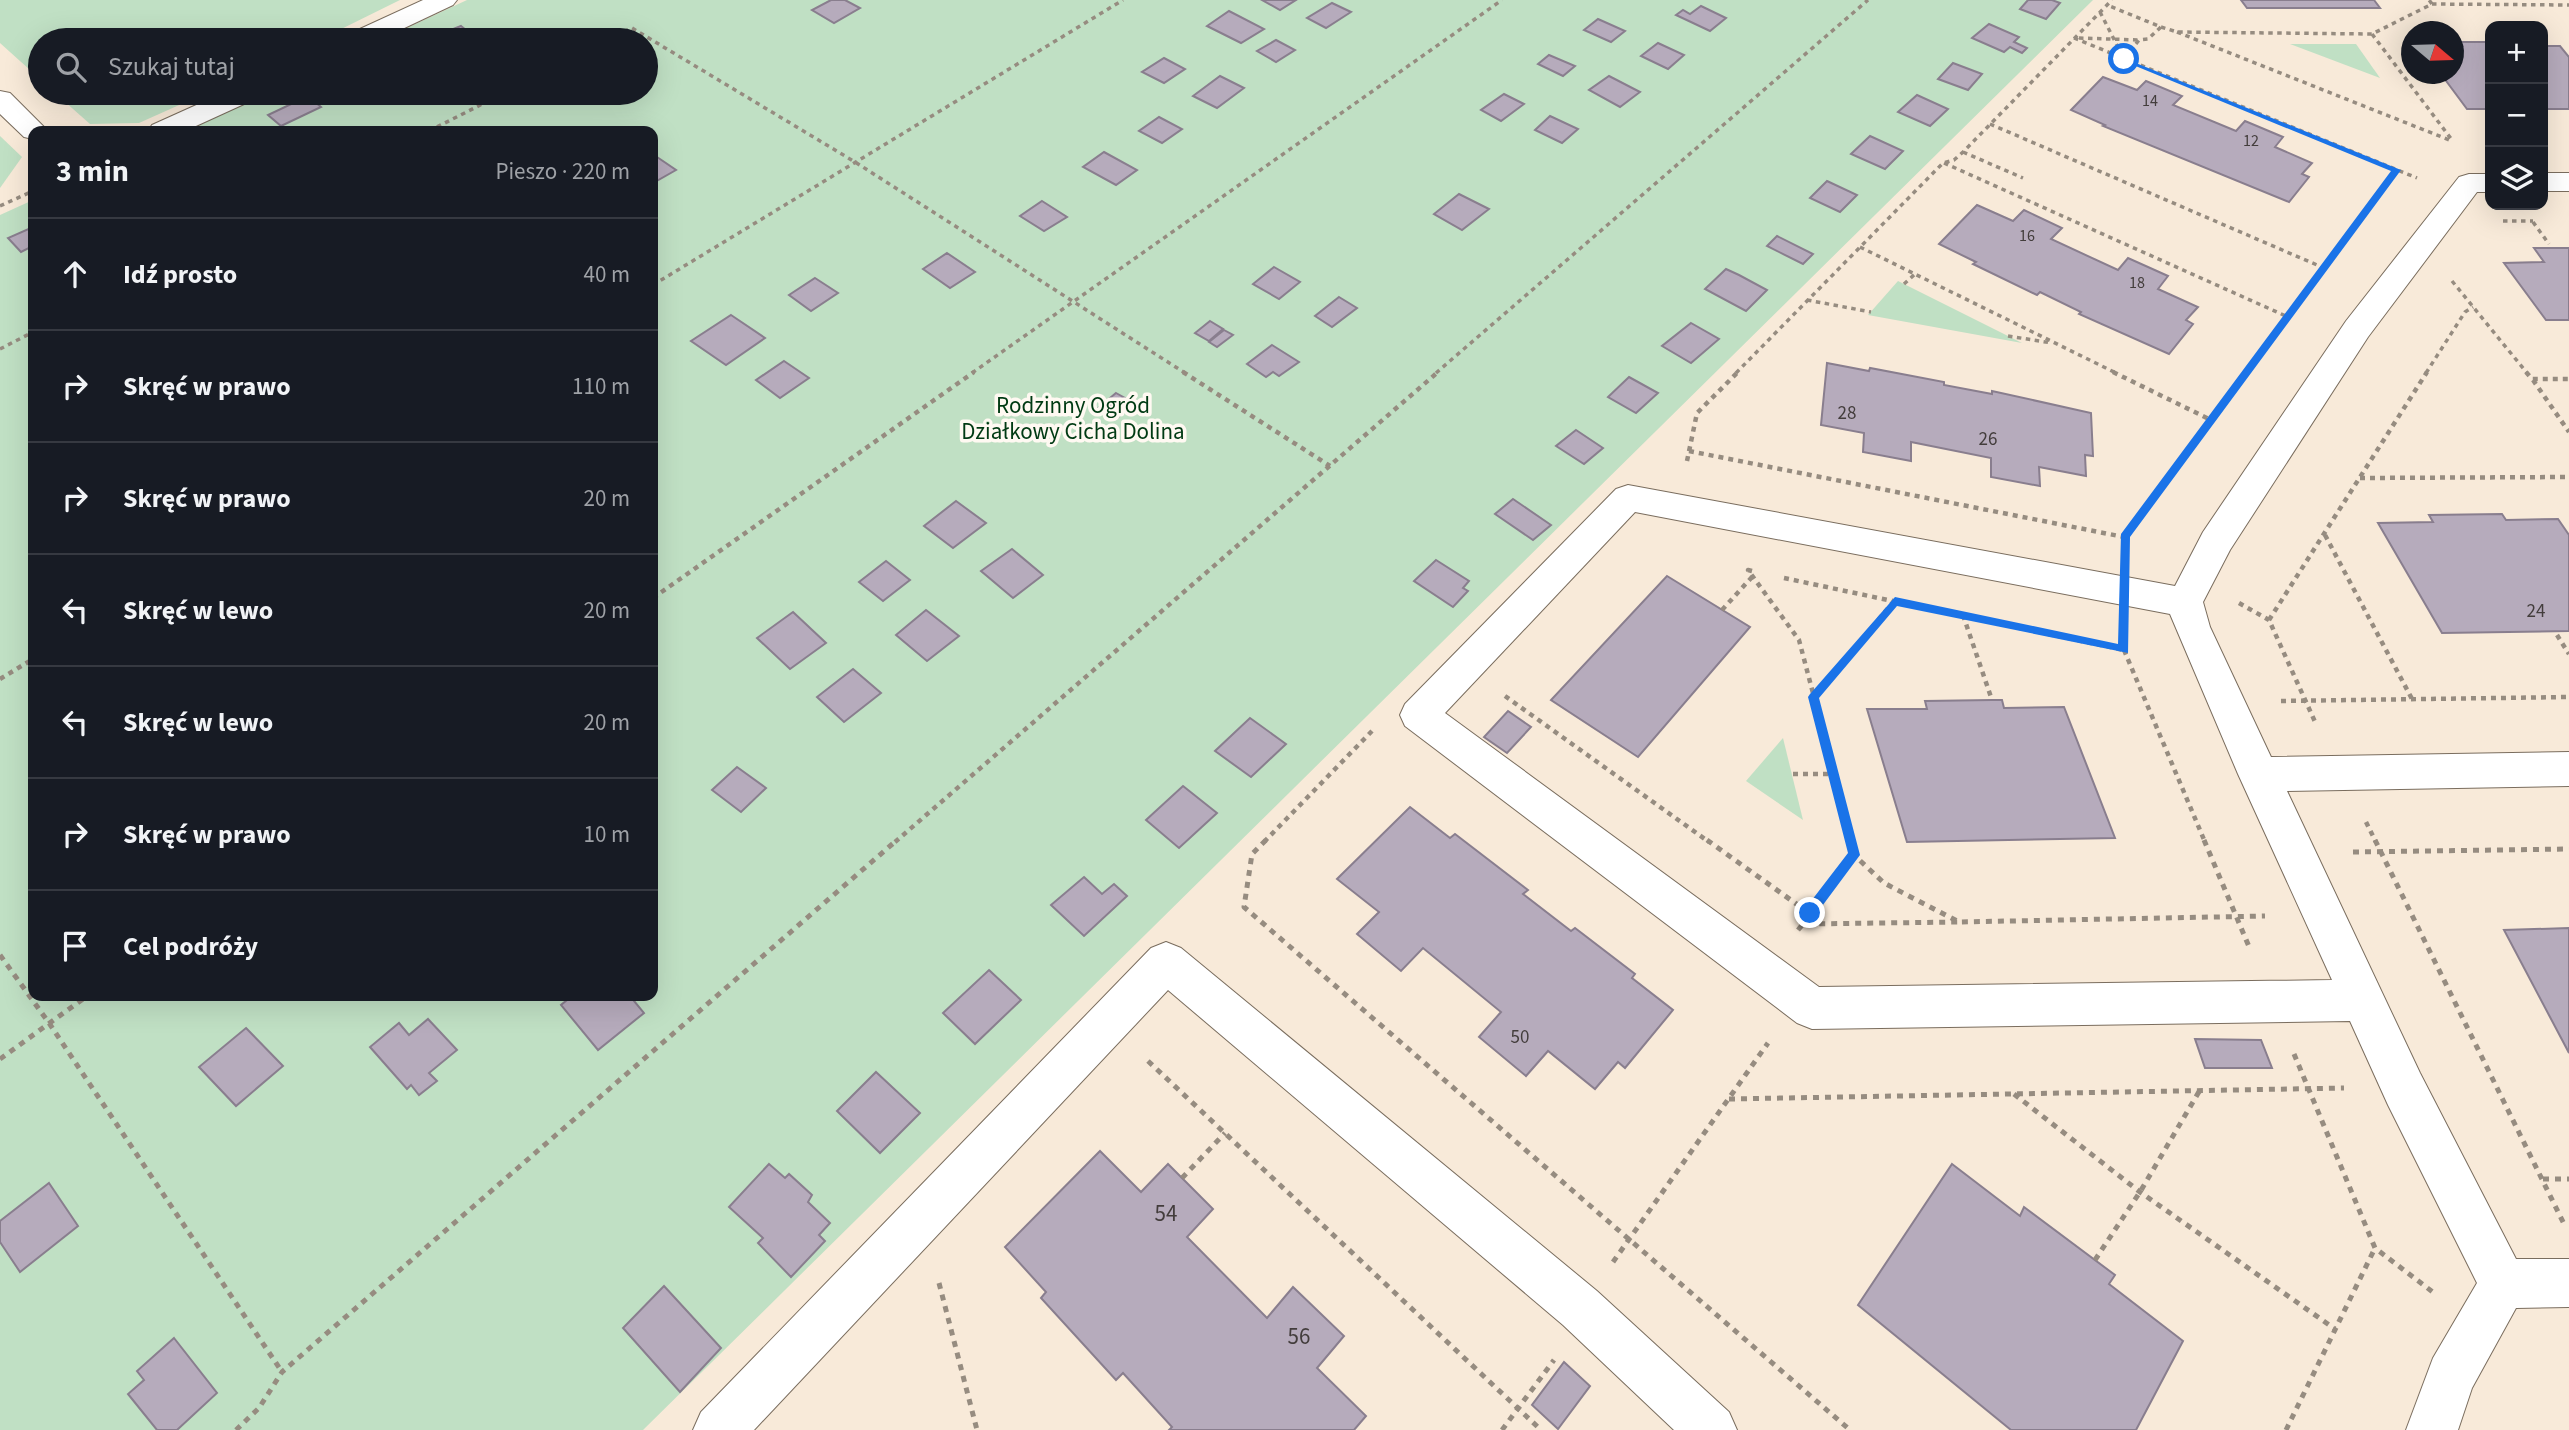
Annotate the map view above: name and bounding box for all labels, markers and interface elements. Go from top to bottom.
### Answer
north arrow [2401,21,2464,84]
map controls [2485,21,2548,210]
button: + [2485,21,2548,84]
search box [28,28,658,105]
route start [2108,43,2139,74]
icon: search [52,48,90,86]
text: Szukaj tutaj [108,48,235,85]
button: − [2485,84,2548,147]
house number: 14 [2142,90,2158,112]
house number: 12 [2243,130,2259,152]
button: layers [2485,147,2548,210]
text: 3 min [56,150,129,193]
text: Pieszo · 220 m [495,155,630,188]
house number: 16 [2019,225,2035,247]
icon: ahead [56,255,94,293]
text: Idź prosto [123,256,237,293]
text: 40 m [583,258,630,291]
house number: 18 [2129,272,2145,294]
icon: right [56,367,94,405]
text: Skręć w prawo [123,368,291,405]
text: 110 m [572,370,630,403]
park label: Rodzinny Ogród Działkowy Cicha Dolina [961,389,1185,448]
house number: 28 [1838,400,1856,427]
house number: 26 [1979,426,1997,453]
icon: right [56,479,94,517]
text: Skręć w prawo [123,480,291,517]
text: 20 m [583,482,630,515]
icon: left [56,591,94,629]
text: Skręć w lewo [123,592,273,629]
text: 20 m [583,594,630,627]
house number: 24 [2527,598,2545,625]
icon: left [56,703,94,741]
text: Skręć w lewo [123,704,273,741]
text: 20 m [583,706,630,739]
icon: right [56,815,94,853]
text: Skręć w prawo [123,816,291,853]
text: 10 m [583,818,630,851]
route end [1794,897,1825,928]
icon: arrive [56,927,94,965]
text: Cel podróży [123,928,258,965]
house number: 50 [1511,1024,1529,1051]
house number: 54 [1155,1197,1177,1230]
house number: 56 [1288,1320,1310,1353]

